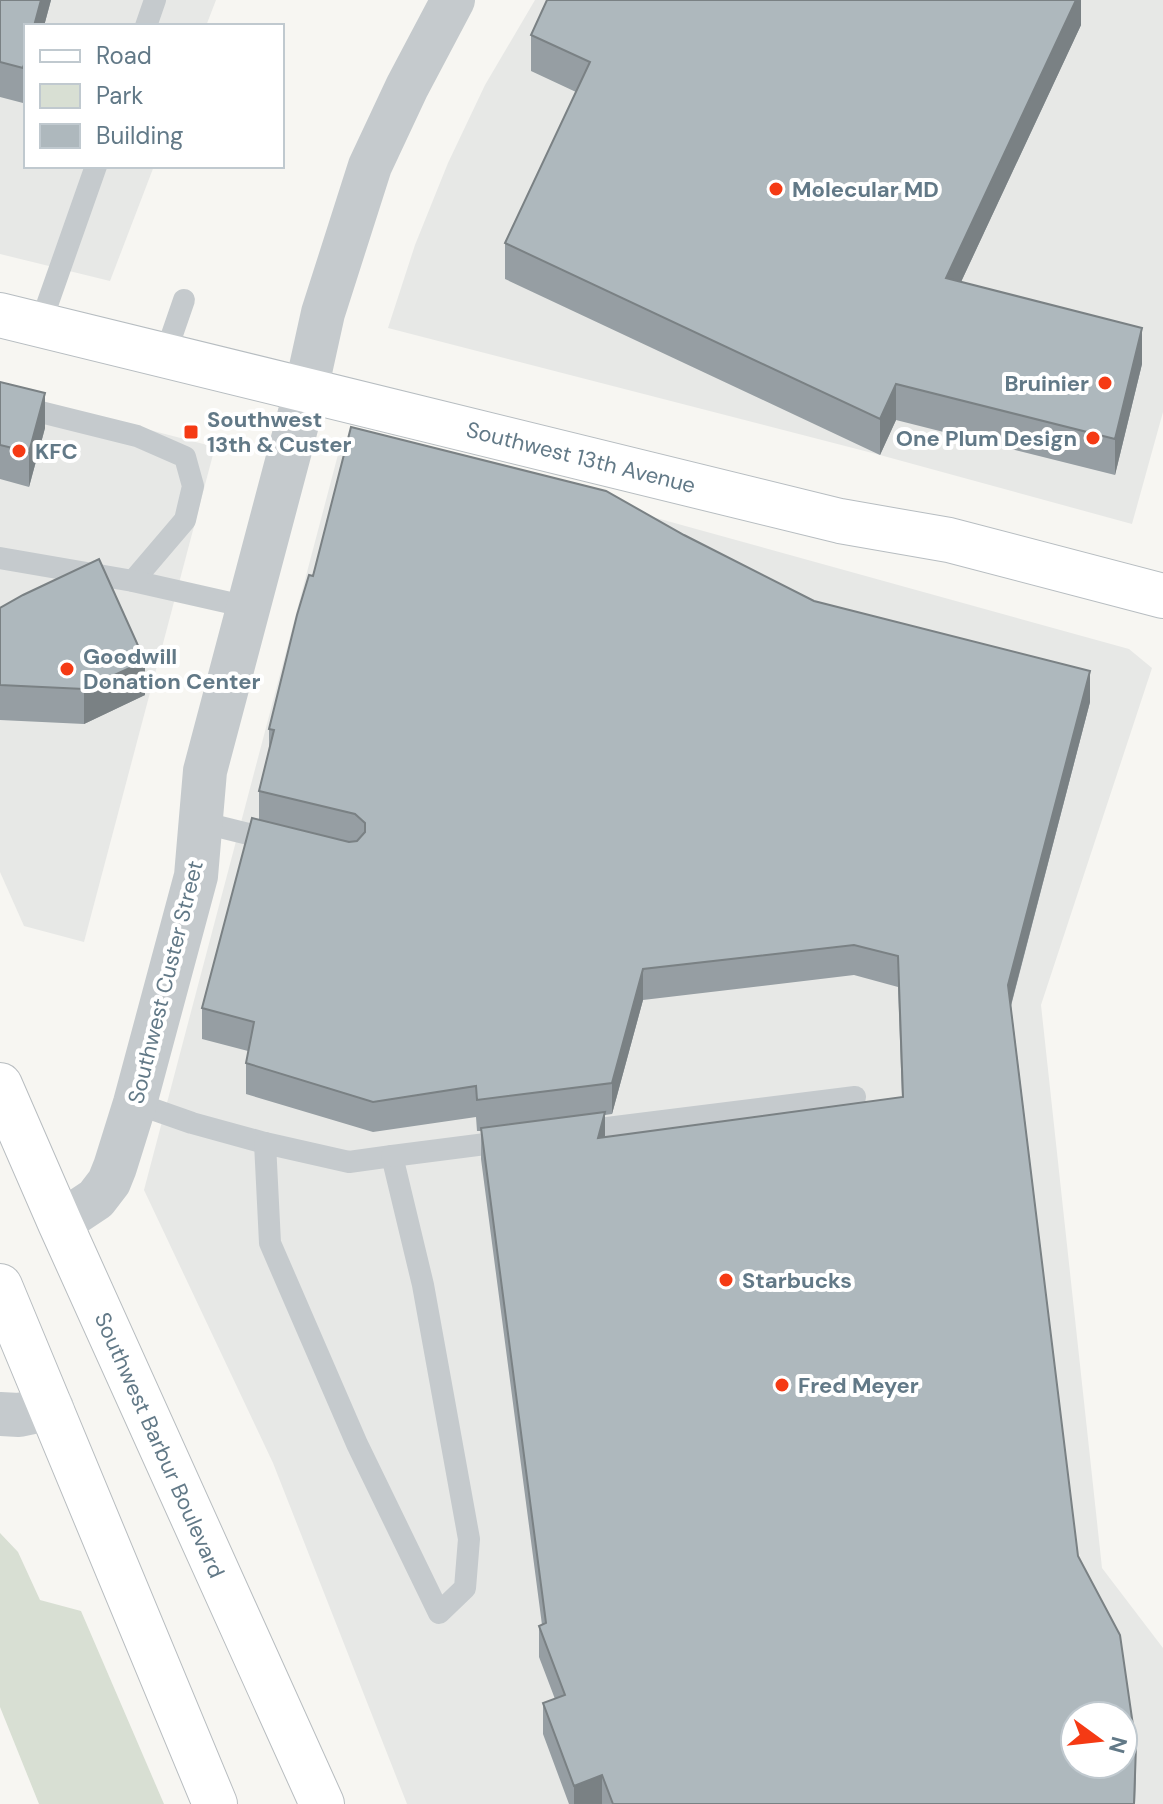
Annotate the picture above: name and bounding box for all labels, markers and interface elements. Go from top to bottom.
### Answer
legend [24,24,284,168]
text: Road [96,40,152,71]
text: Park [96,80,143,111]
text: Building [96,120,183,151]
place label: Molecular MD [792,175,939,204]
marker: Molecular MD [767,180,785,198]
place label: Bruinier [1005,369,1089,398]
marker: Bruinier [1096,374,1114,392]
place label: Southwest 13th & Custer [207,405,352,459]
street label: Southwest 13th Avenue [463,415,699,500]
marker: Southwest 13th & Custer [182,423,200,441]
place label: One Plum Design [896,424,1077,453]
marker: One Plum Design [1084,429,1102,447]
place label: KFC [35,437,78,466]
marker: KFC [10,442,28,460]
place label: Goodwill Donation Center [83,642,261,696]
marker: Goodwill Donation Center [58,660,76,678]
street label: Southwest Custer Street [121,857,210,1107]
place label: Starbucks [742,1266,852,1295]
marker: Starbucks [717,1271,735,1289]
street label: Southwest Barbur Boulevard [88,1308,231,1583]
place label: Fred Meyer [798,1371,919,1400]
marker: Fred Meyer [773,1376,791,1394]
north arrow [1059,1700,1139,1780]
text: N [1102,1734,1134,1757]

